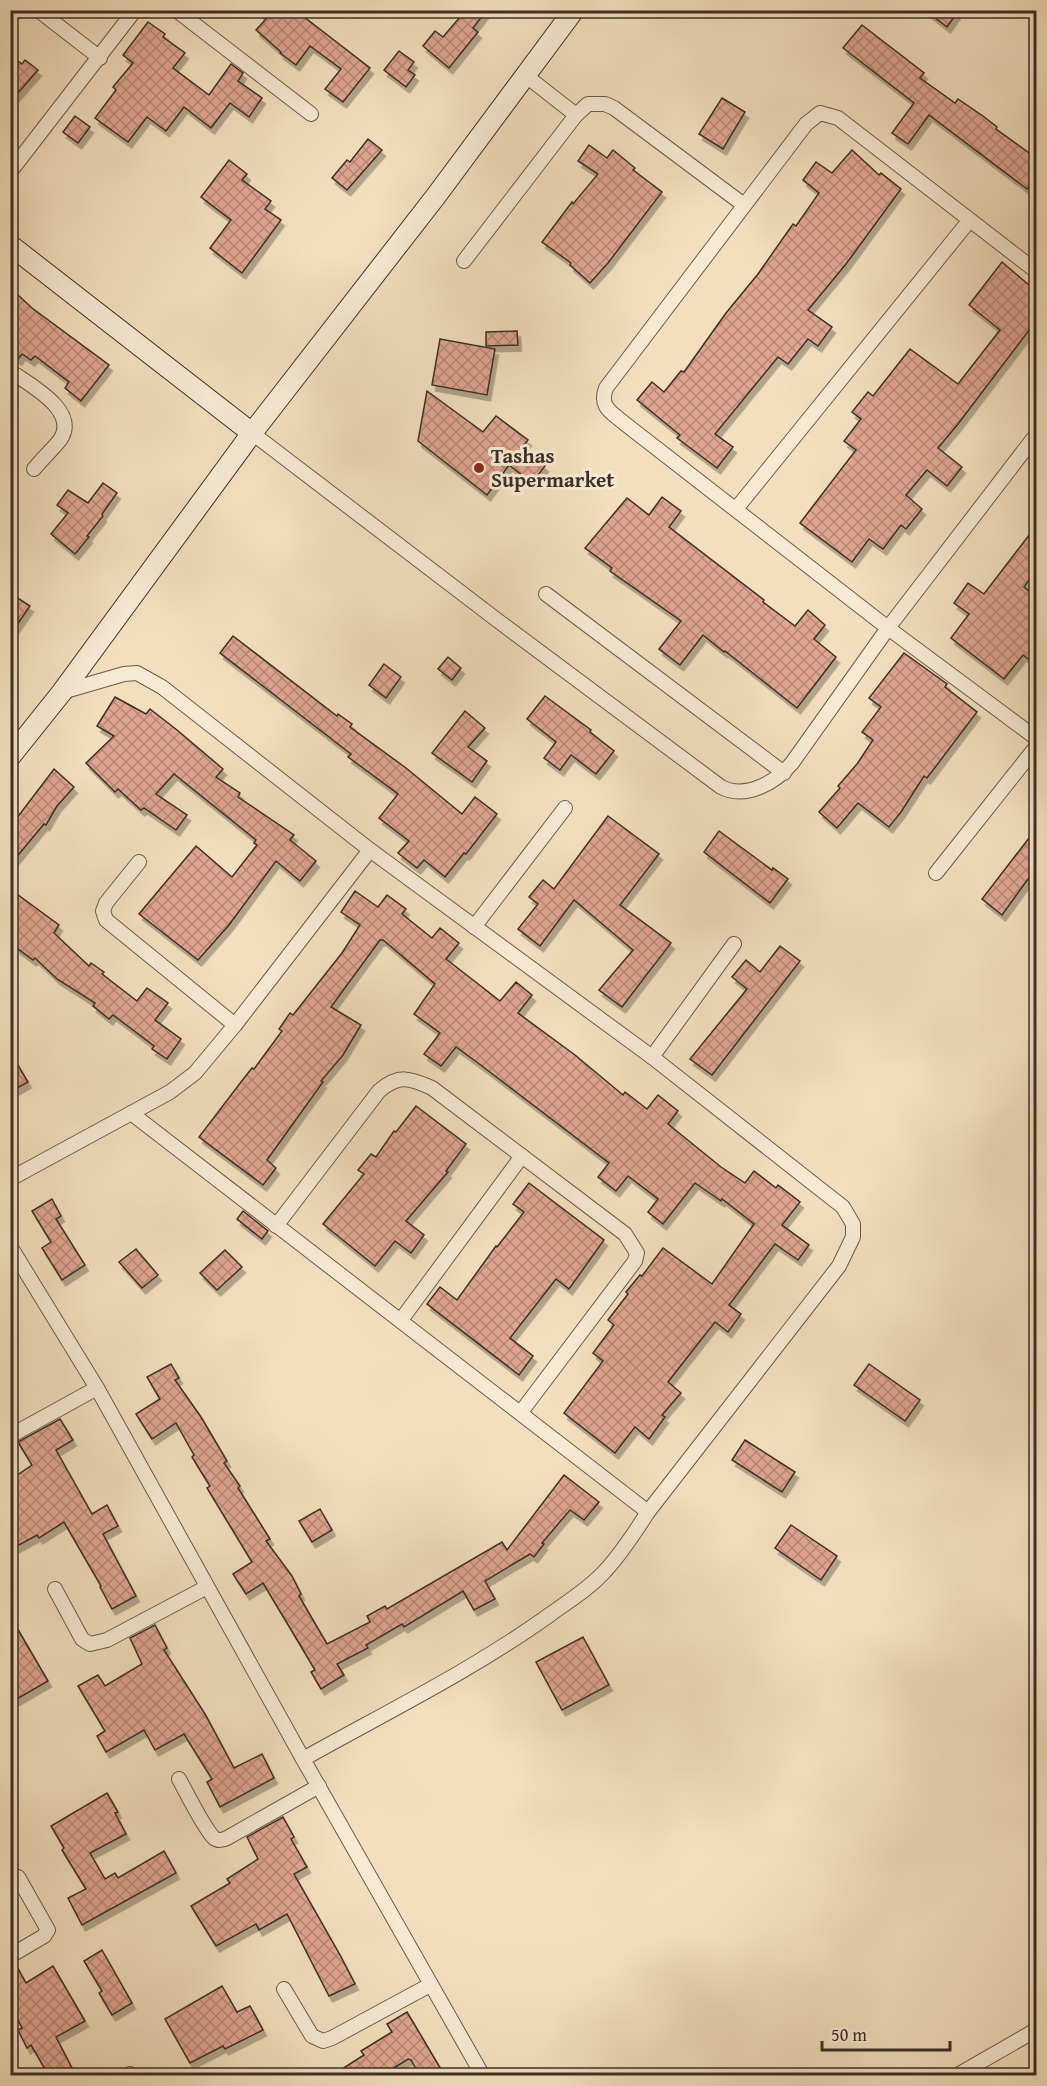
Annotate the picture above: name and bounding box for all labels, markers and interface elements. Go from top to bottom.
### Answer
place label: Tashas Supermarket [491,440,614,495]
marker: Tashas Supermarket [472,461,486,475]
scale bar [822,2014,950,2052]
text: 50 m [831,2021,867,2048]

